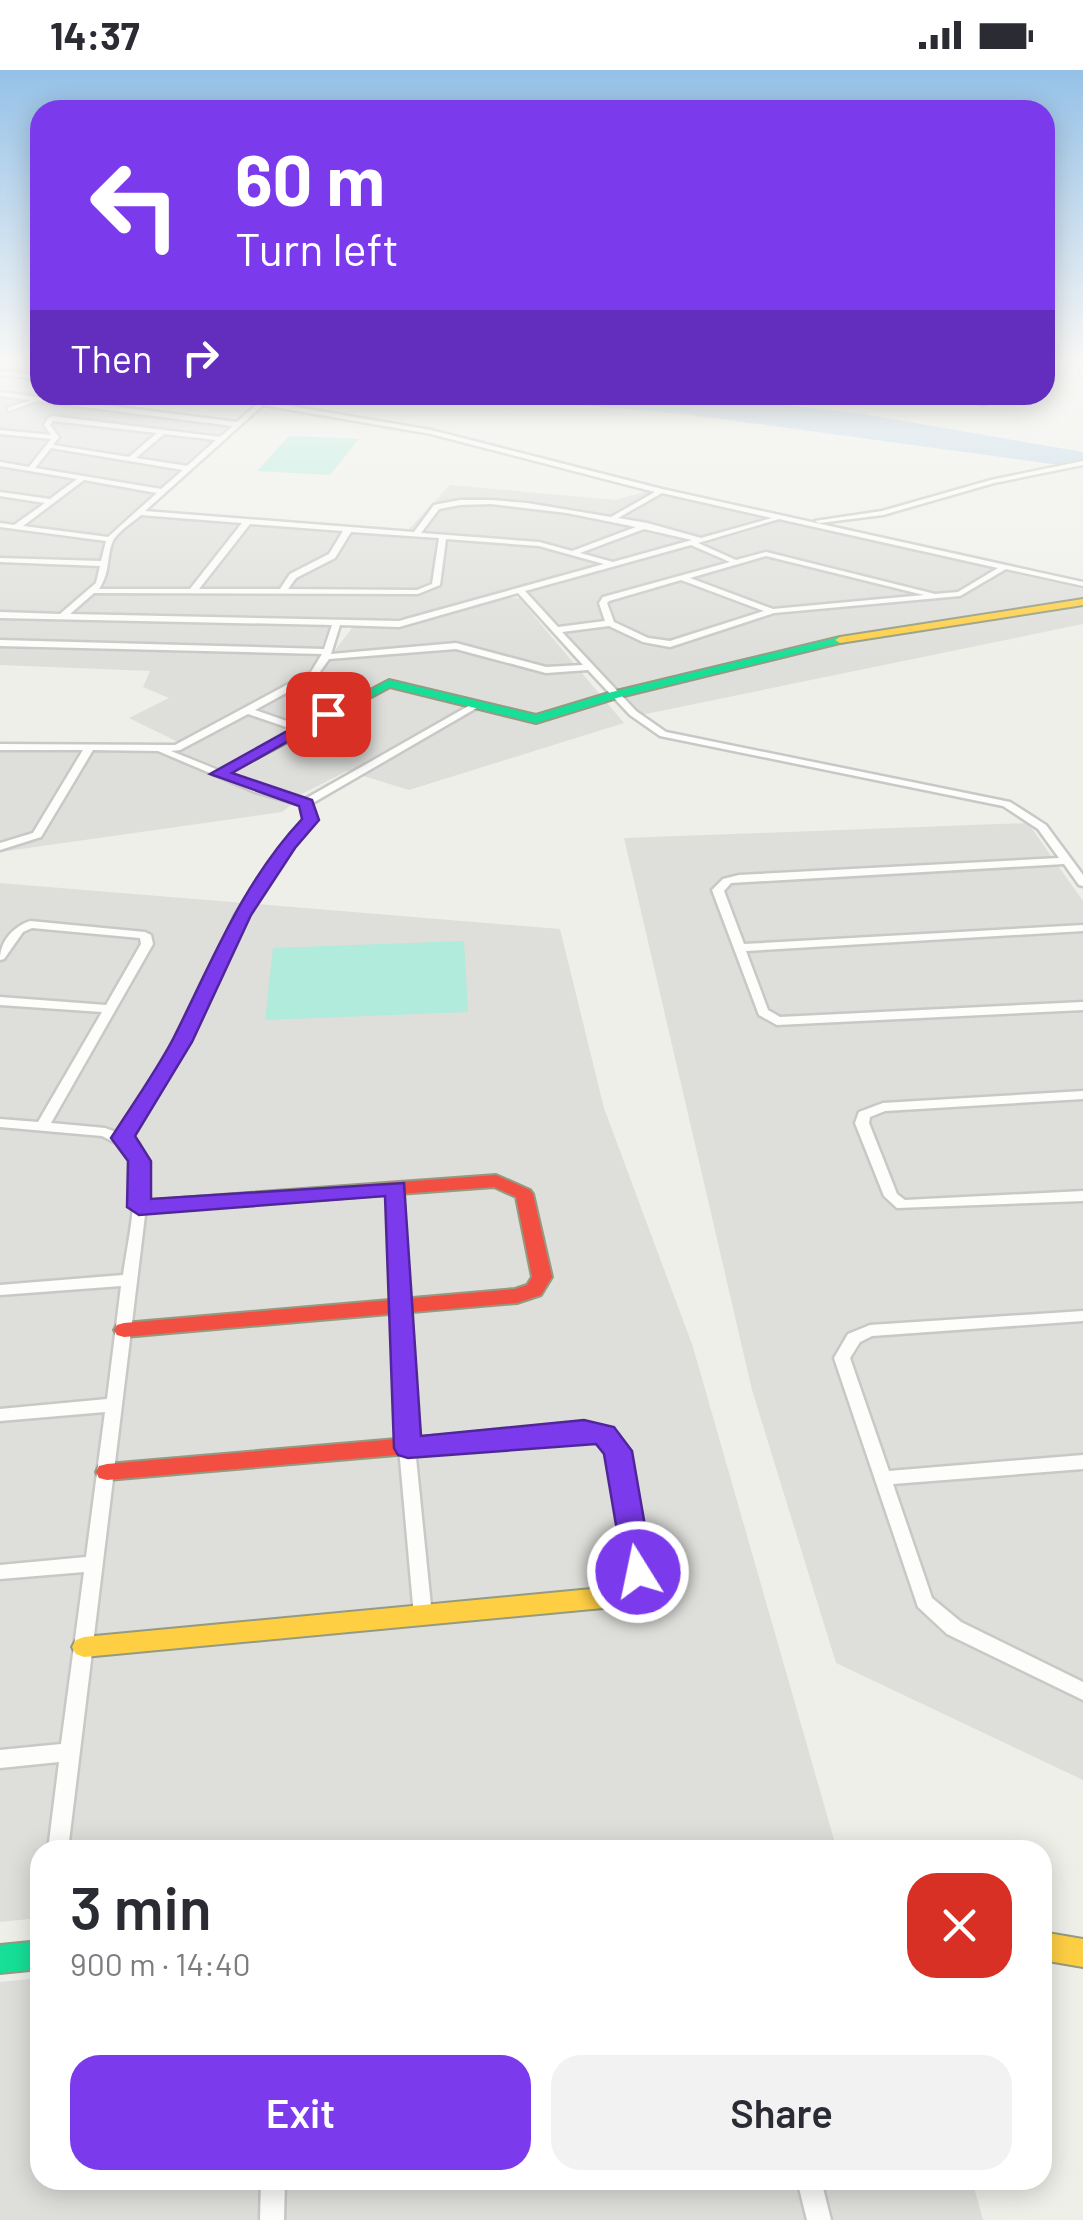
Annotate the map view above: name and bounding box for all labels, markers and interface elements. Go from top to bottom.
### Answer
text: 14:37 [50,12,140,58]
text: 60 m [235,136,385,220]
icon: left [70,140,200,270]
text: Turn left [235,221,399,275]
icon: right [173,330,228,385]
text: Then [70,335,153,381]
pin [286,672,371,757]
icon: arrive [301,687,356,742]
position arrow [586,1520,690,1624]
text: 3 min [70,1870,212,1942]
button: close [907,1873,1012,1978]
text: 900 m · 14:40 [70,1944,251,1982]
button: Exit [70,2055,531,2170]
button: Share [551,2055,1012,2170]

